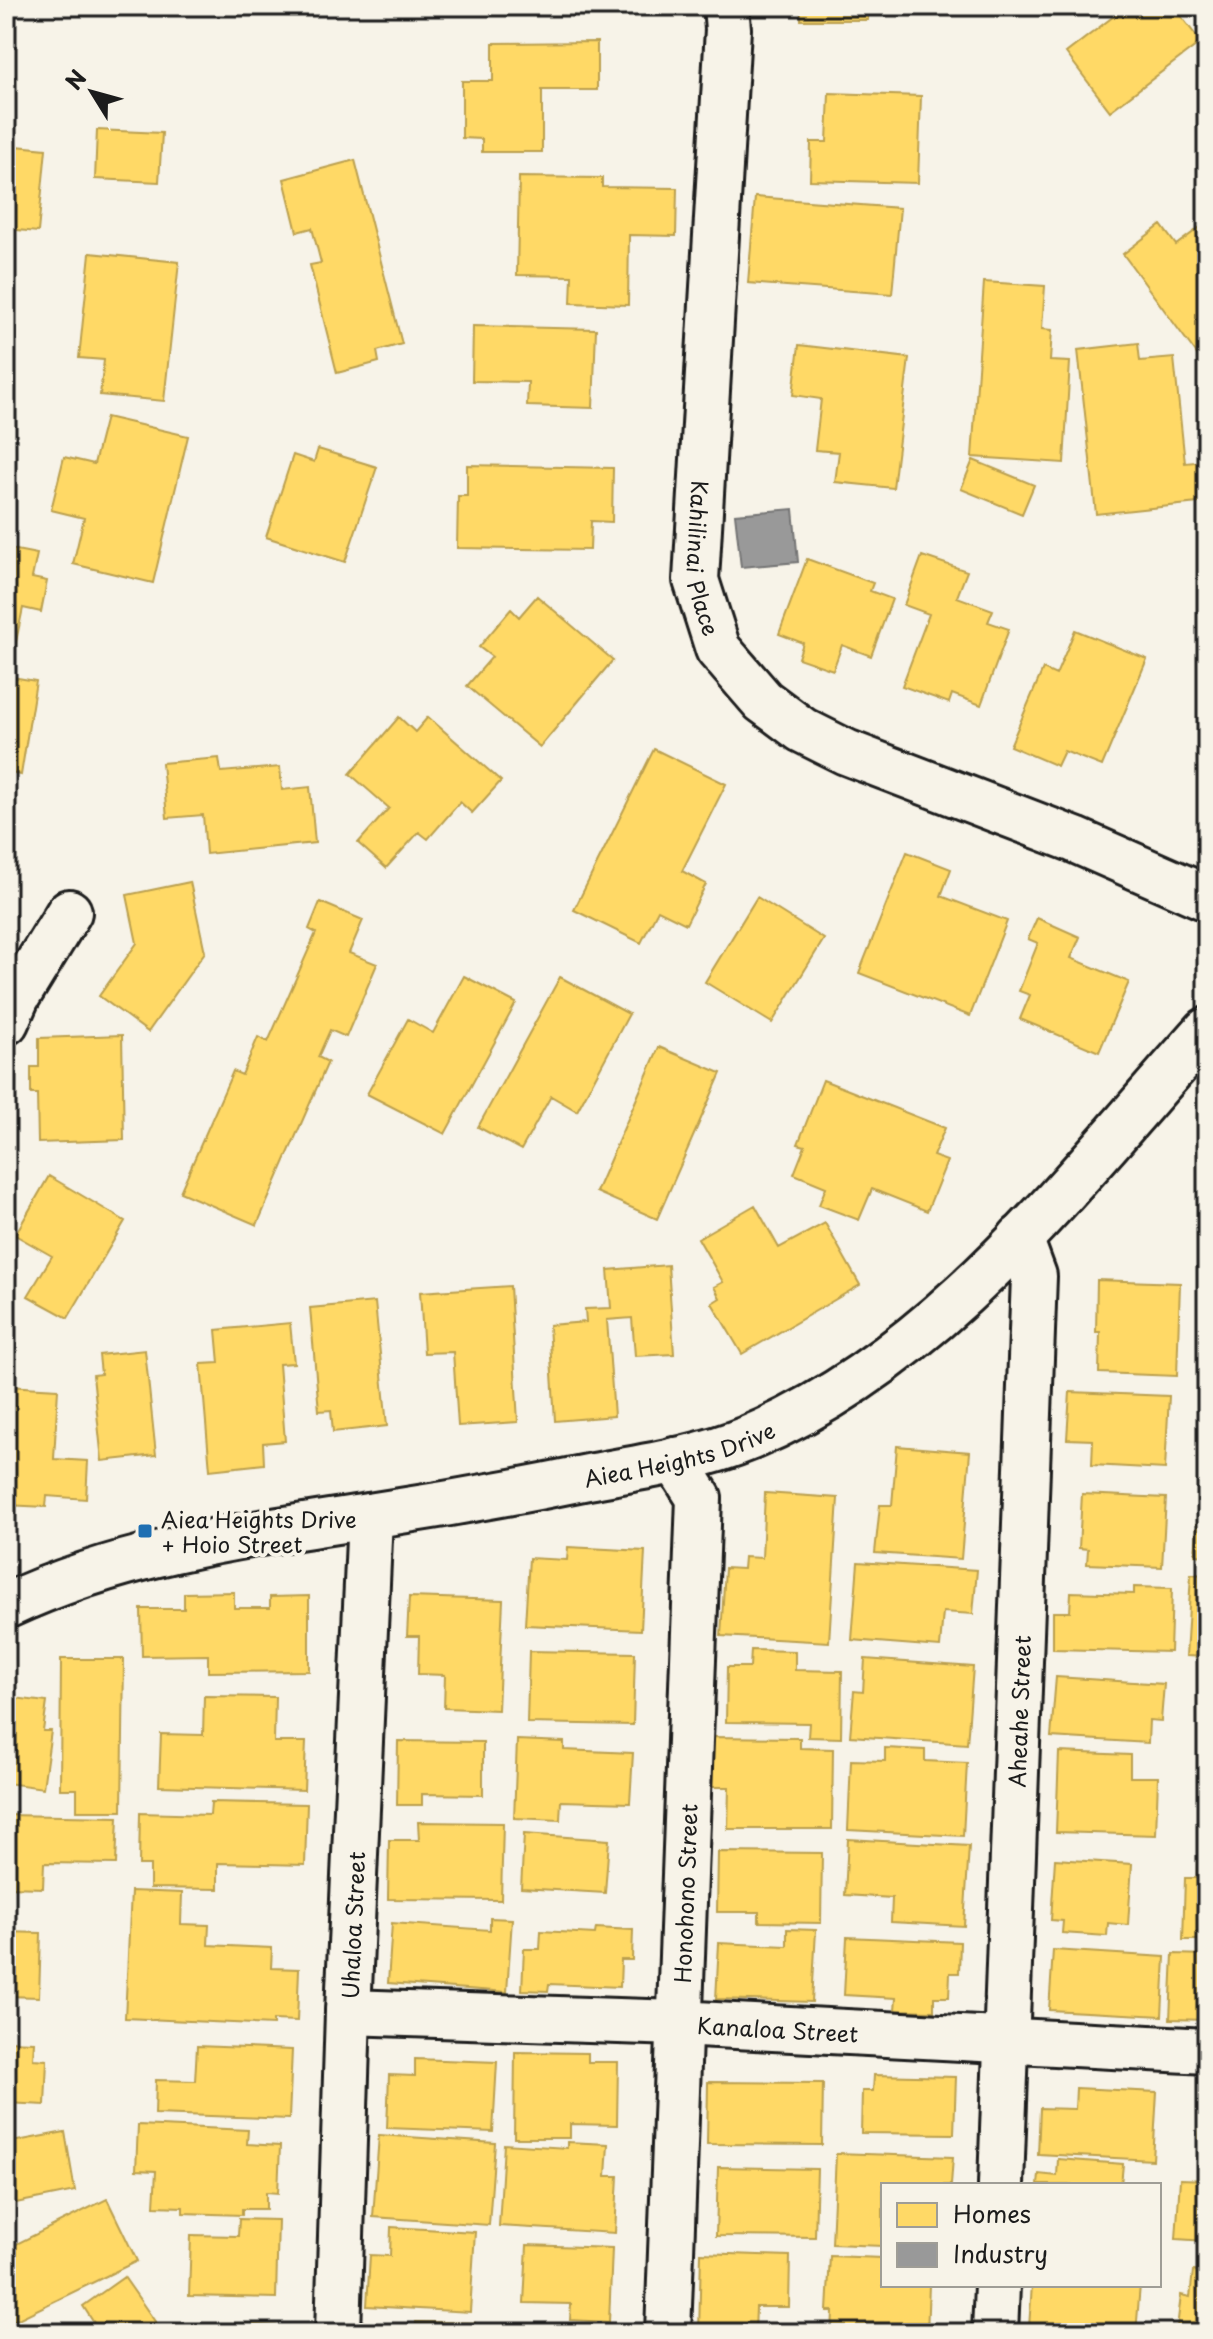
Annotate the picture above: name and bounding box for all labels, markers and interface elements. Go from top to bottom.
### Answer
north arrow [52,52,132,132]
text: N [56,62,93,96]
street label: Kahilinai Place [680,480,729,640]
street label: Aiea Heights Drive [581,1412,780,1494]
place label: Aiea Heights Drive + Hoio Street [161,1502,357,1560]
marker: Aiea Heights Drive + Hoio Street [136,1522,154,1540]
street label: Aheahe Street [999,1635,1037,1788]
street label: Honohono Street [665,1803,704,1984]
street label: Uhaloa Street [332,1851,372,2000]
street label: Kanaloa Street [696,2008,859,2049]
legend [881,2183,1161,2287]
text: Homes [953,2195,1031,2231]
text: Industry [953,2235,1048,2271]

